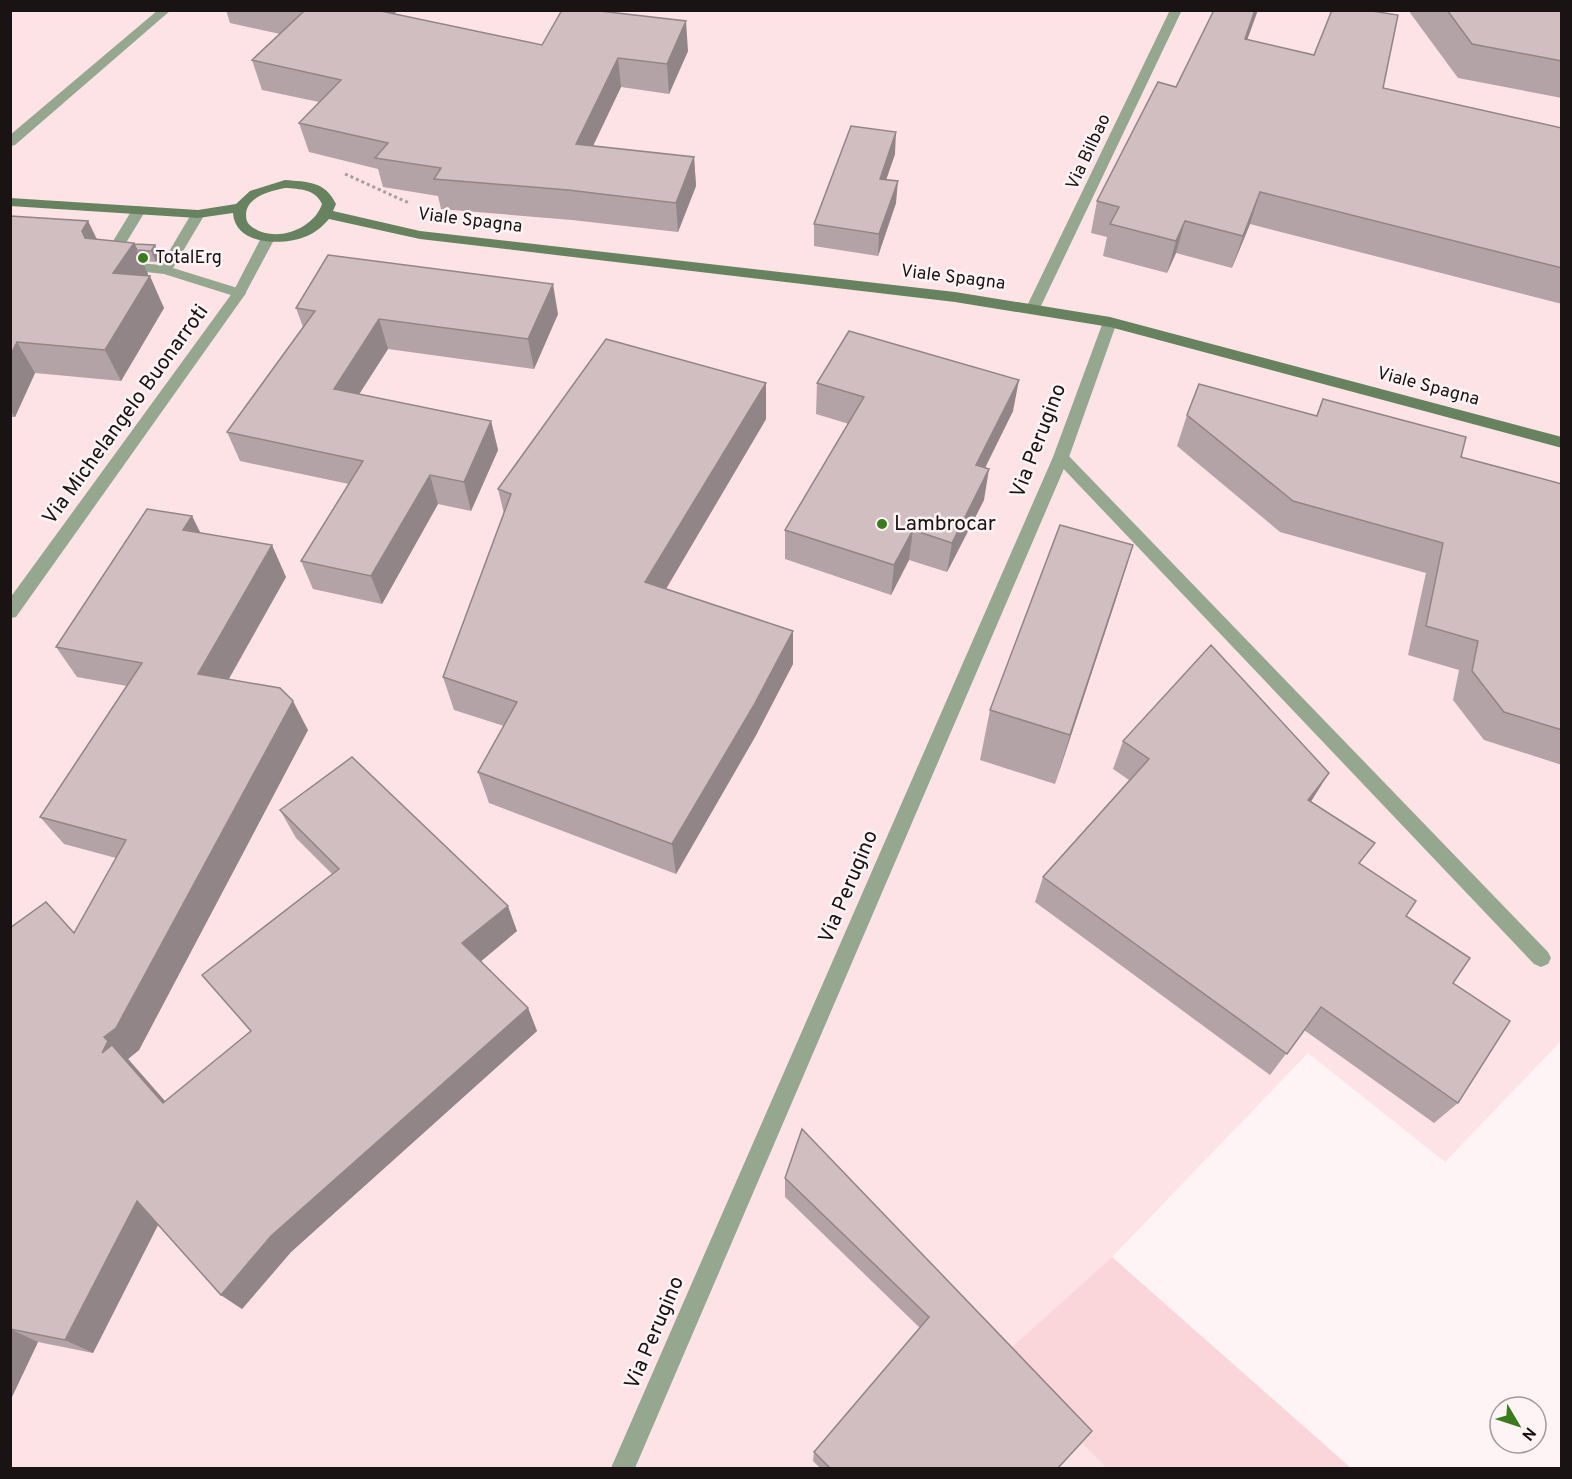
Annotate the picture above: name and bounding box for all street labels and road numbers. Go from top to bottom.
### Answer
street label: Via Bilbao [1061,110,1117,194]
street label: Viale Spagna [416,203,524,239]
street label: Viale Spagna [899,260,1007,296]
street label: Via Michelangelo Buonarroti [37,300,215,530]
street label: Viale Spagna [1374,362,1482,412]
street label: Via Perugino [1005,380,1073,502]
street label: Via Perugino [813,826,885,948]
street label: Via Perugino [619,1272,691,1394]

